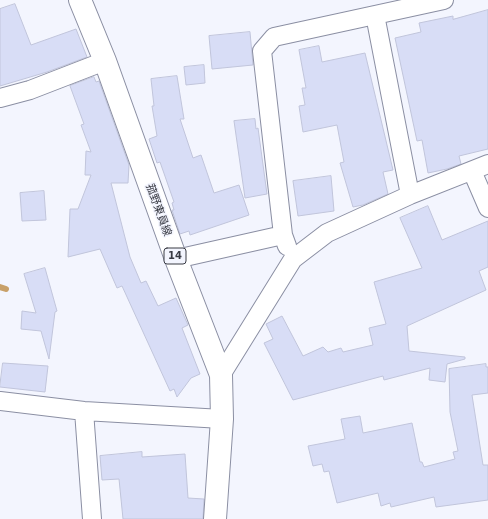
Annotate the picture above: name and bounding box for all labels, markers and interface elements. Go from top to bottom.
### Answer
street label: 菰野東員線 [142,182,174,238]
road number: 14 [164,248,186,264]

